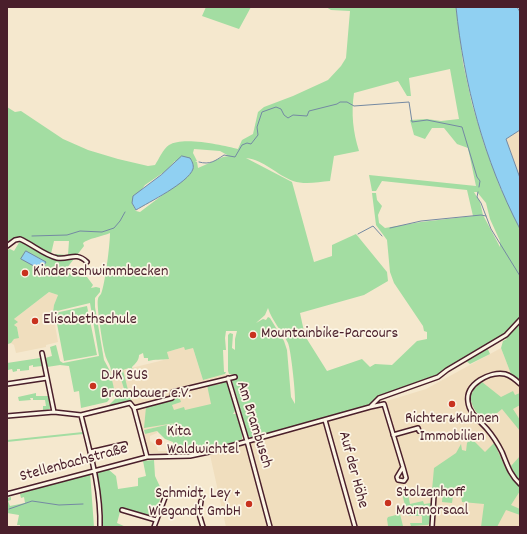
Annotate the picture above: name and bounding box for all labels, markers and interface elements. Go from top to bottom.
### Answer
place label: Kinderschwimmbecken [33,263,168,283]
marker: Kinderschwimmbecken [20,268,30,278]
place label: Elisabethschule [43,311,137,331]
marker: Elisabethschule [30,316,40,326]
place label: Mountainbike-Parcours [261,325,398,345]
marker: Mountainbike-Parcours [248,330,258,340]
place label: DJK SUS Brambauer e.V. [101,367,191,405]
street label: Am Brambusch [231,379,275,471]
marker: DJK SUS Brambauer e.V. [88,381,98,391]
marker: Richter&Kuhnen Immobilien [447,399,457,409]
place label: Richter&Kuhnen Immobilien [405,410,499,448]
place label: Kita Waldwichtel [167,423,239,461]
street label: Auf der Höhe [333,429,371,511]
marker: Kita Waldwichtel [154,437,164,447]
street label: Stellenbachstraße [18,440,130,488]
place label: Stolzenhoff Marmorsaal [396,484,468,522]
place label: Schmidt, Ley + Wiegandt GmbH [149,485,241,523]
marker: Stolzenhoff Marmorsaal [383,498,393,508]
marker: Schmidt, Ley + Wiegandt GmbH [244,499,254,509]

